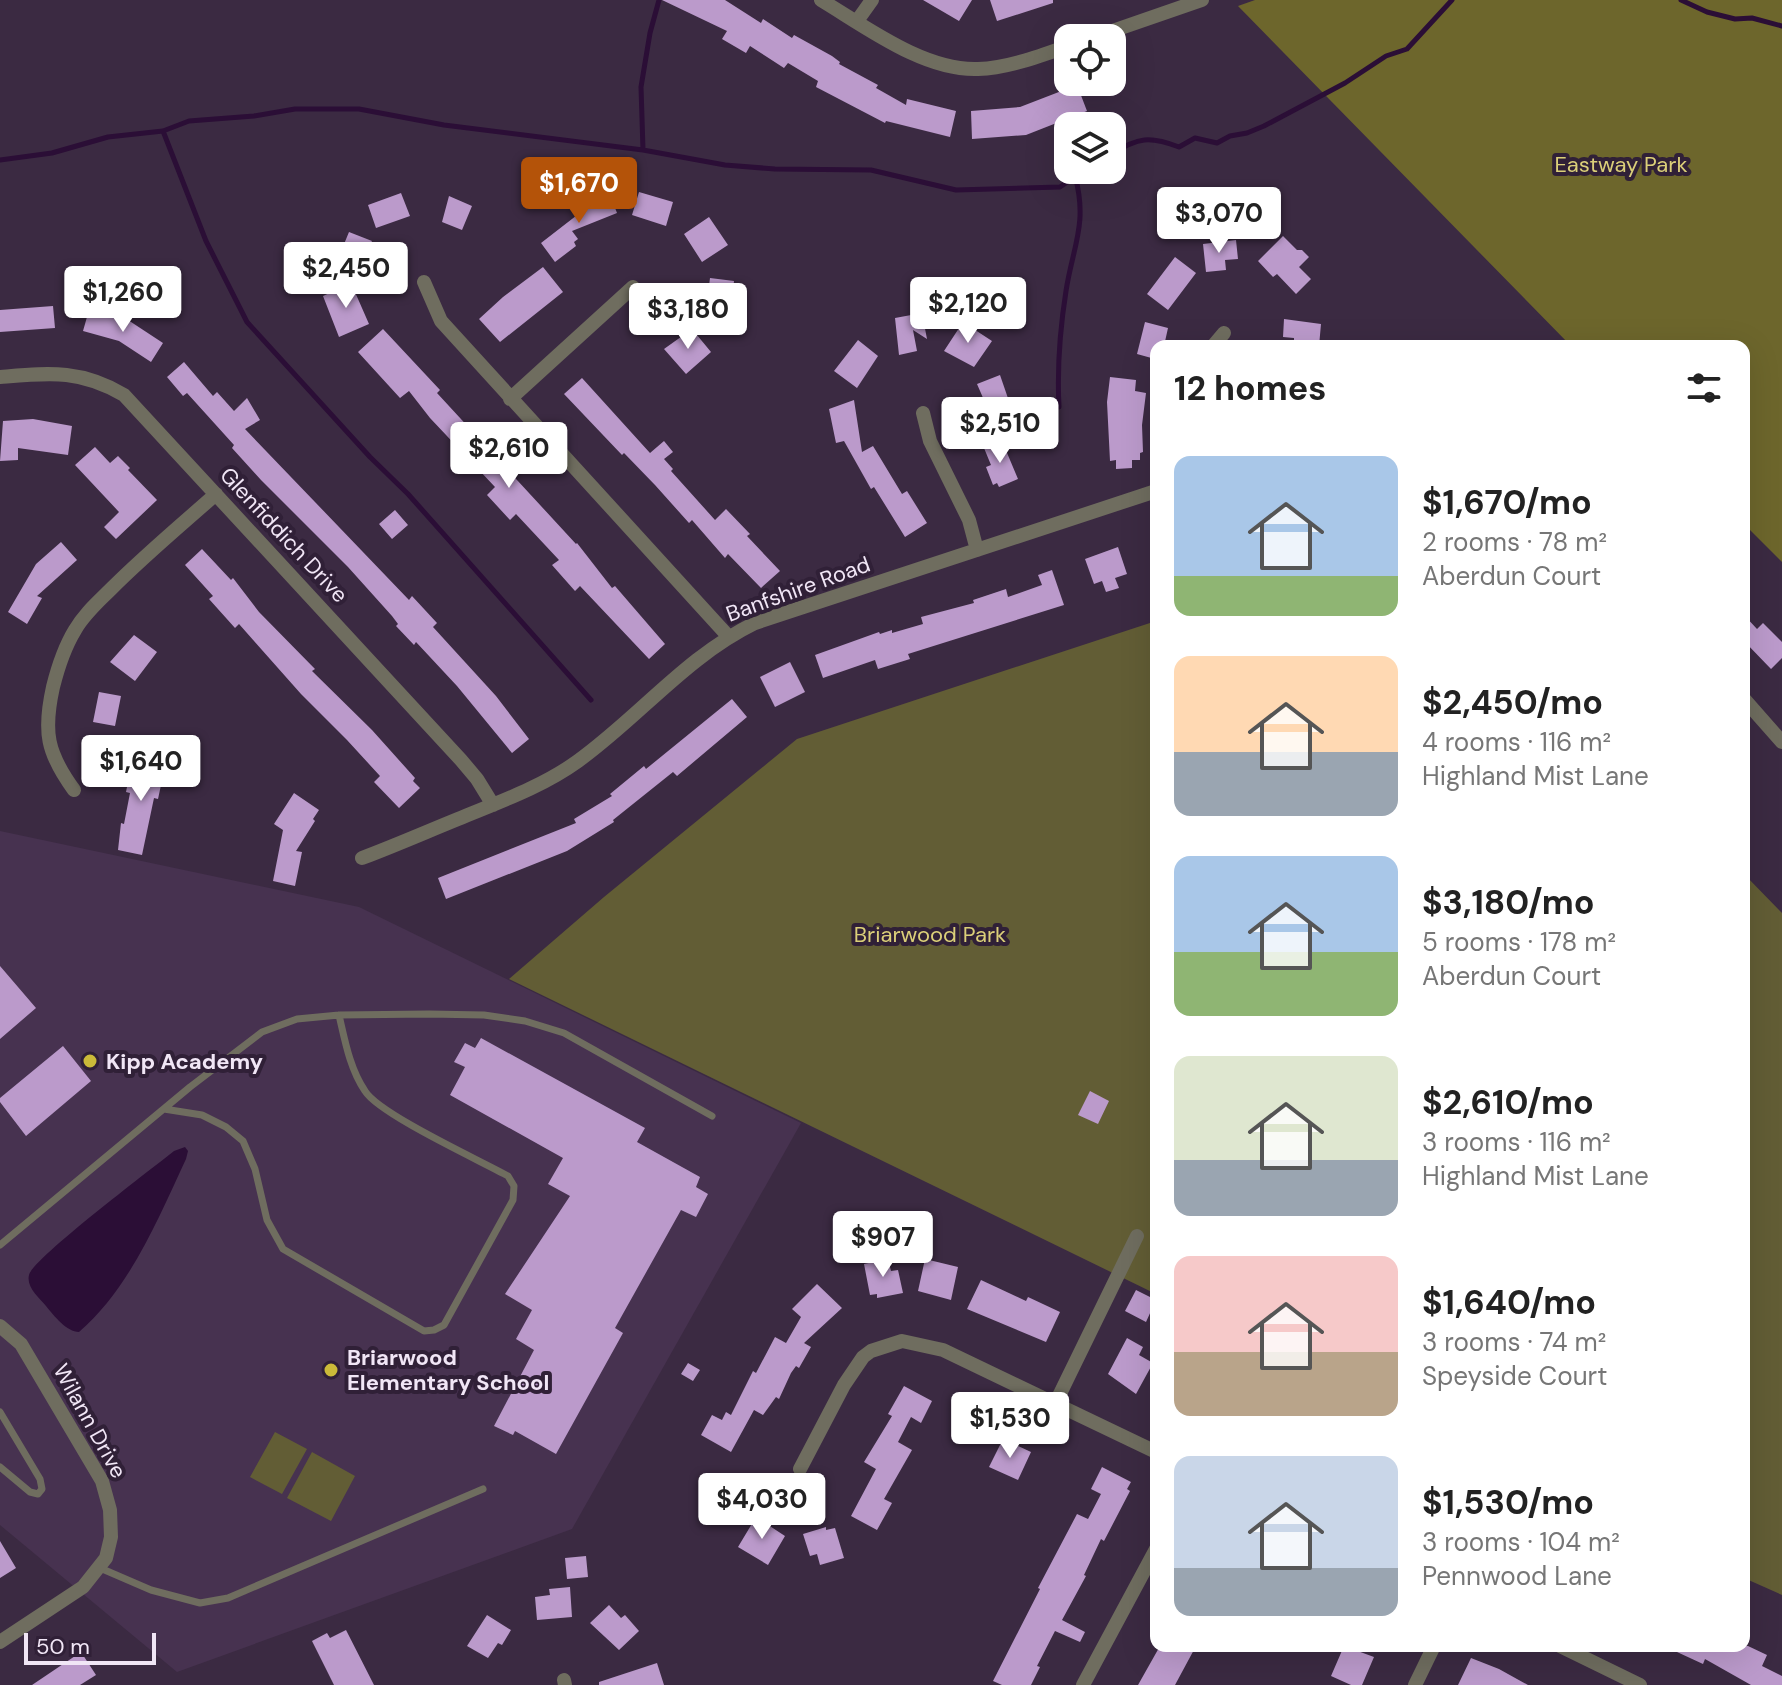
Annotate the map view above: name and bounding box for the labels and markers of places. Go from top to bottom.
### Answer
pin: $1,670 [514,157,644,225]
pin: $3,070 [1154,187,1284,255]
pin: $2,450 [281,242,411,310]
pin: $1,260 [58,266,188,334]
pin: $2,120 [903,277,1033,345]
pin: $3,180 [623,283,753,351]
pin: $2,510 [935,397,1065,465]
pin: $2,610 [444,422,574,490]
pin: $1,640 [76,735,206,803]
place label: Kipp Academy [106,1047,263,1076]
marker: Kipp Academy [81,1052,99,1070]
pin: $907 [836,1211,930,1279]
place label: Briarwood Elementary School [347,1343,549,1397]
marker: Briarwood Elementary School [322,1361,340,1379]
pin: $1,530 [945,1392,1075,1460]
pin: $4,030 [697,1473,827,1541]

